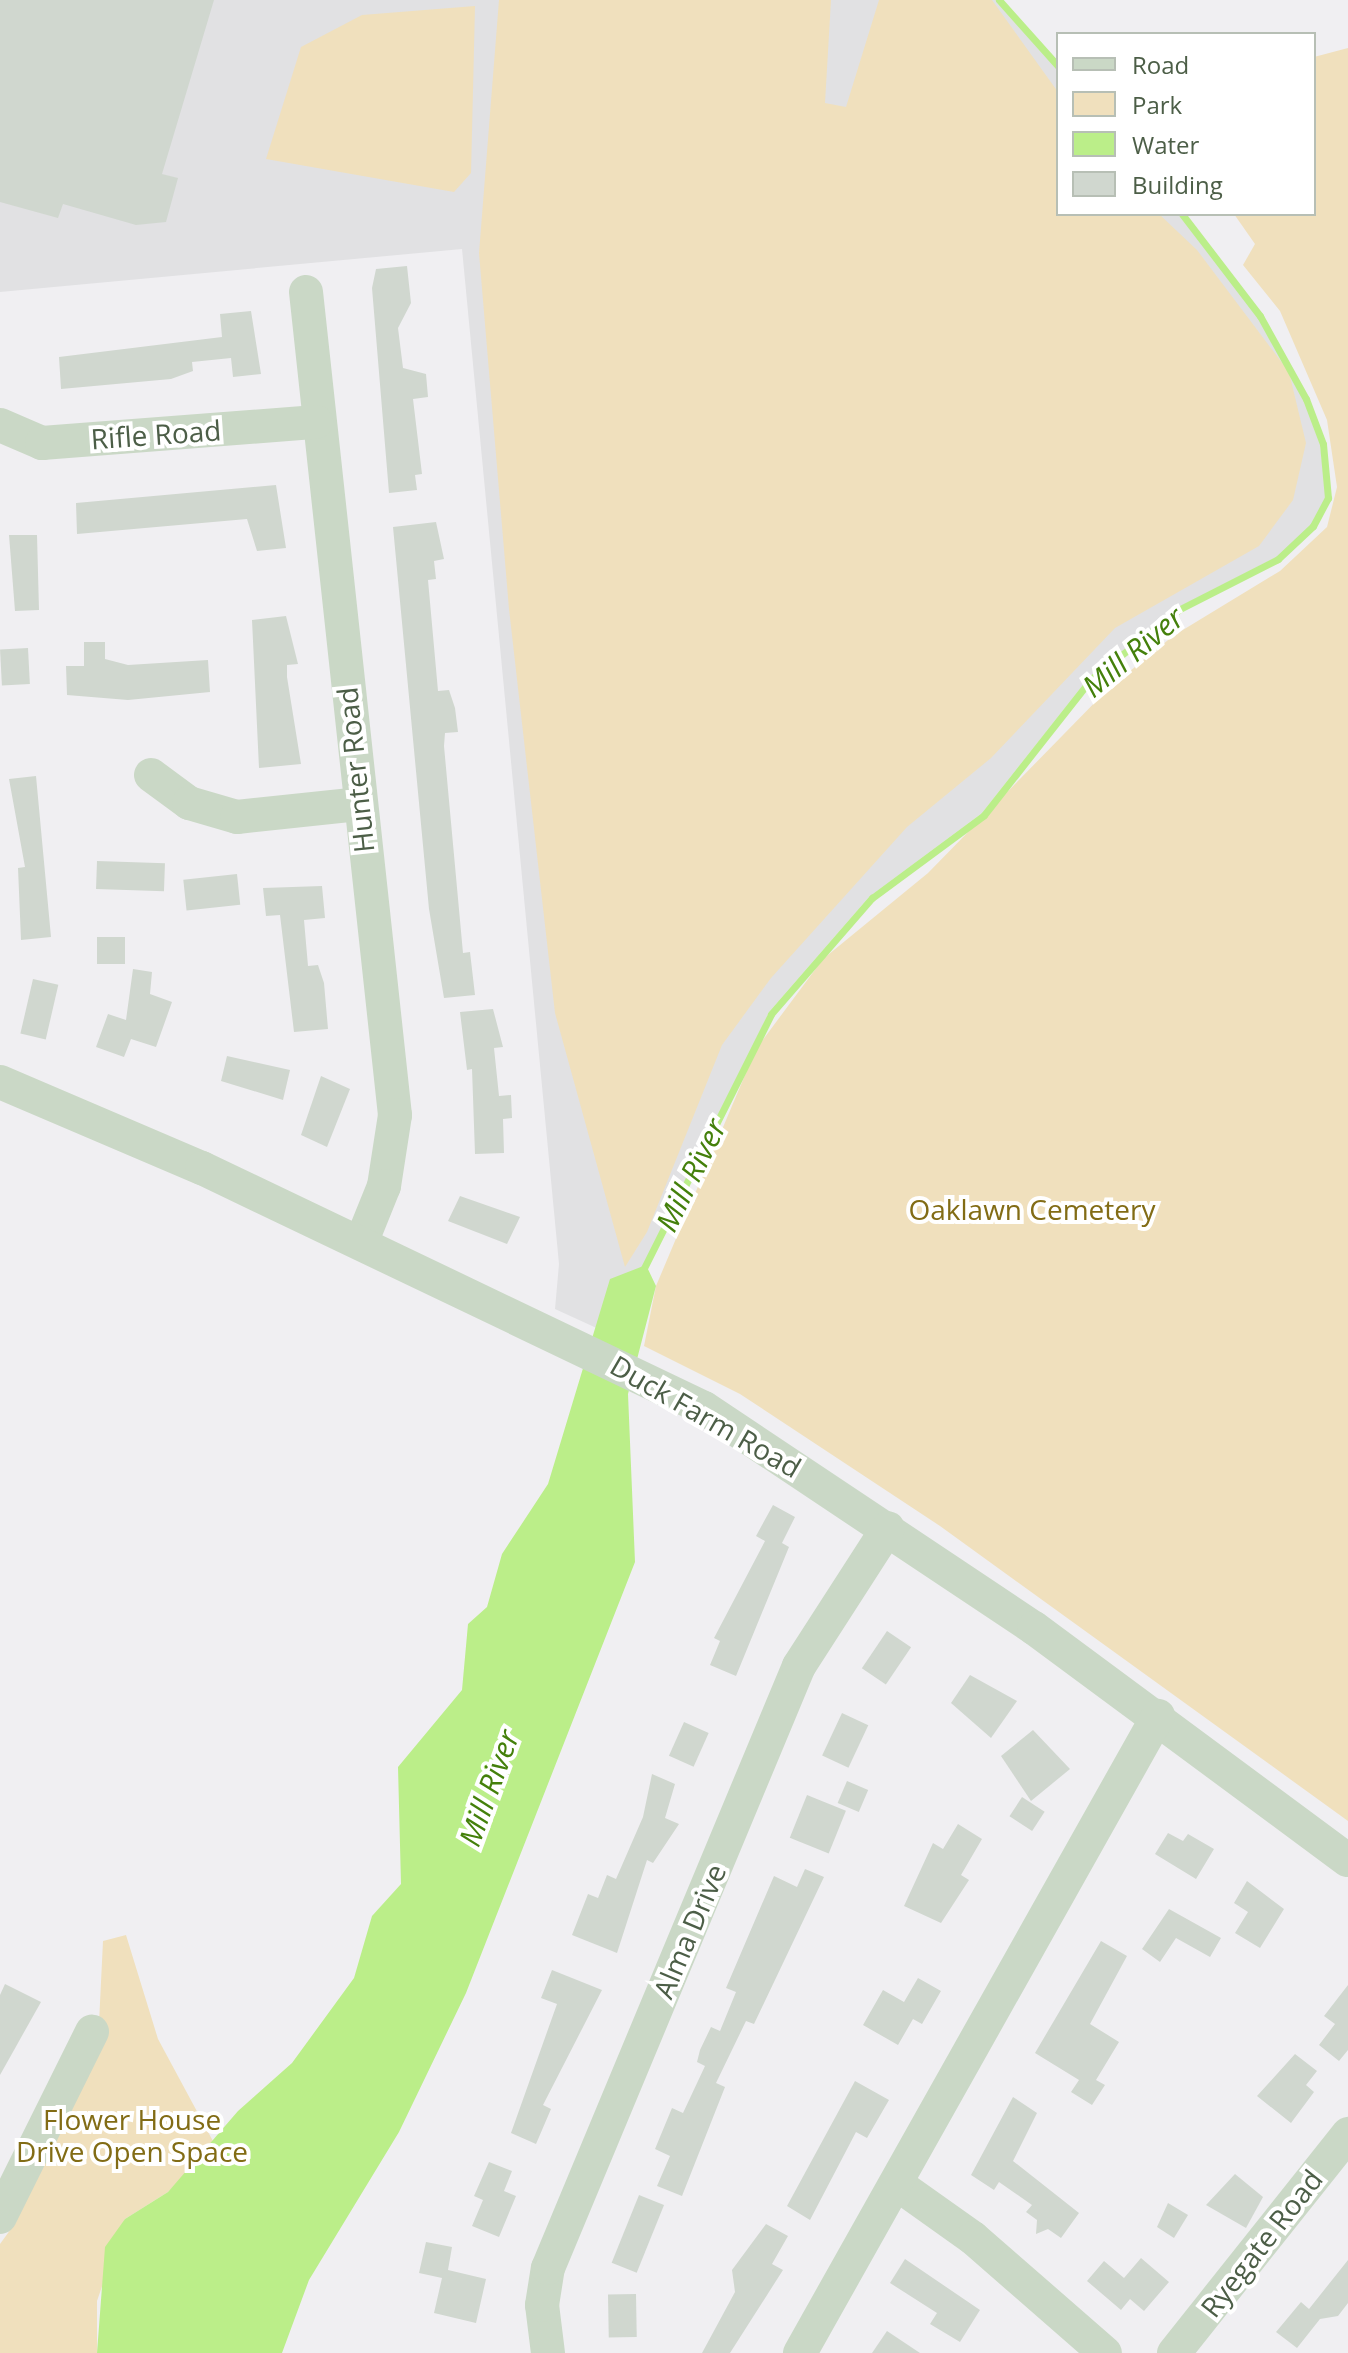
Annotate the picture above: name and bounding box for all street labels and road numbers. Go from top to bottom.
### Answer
street label: Rifle Road [90,413,222,455]
street label: Hunter Road [330,686,380,854]
street label: Duck Farm Road [605,1348,807,1484]
street label: Alma Drive [646,1859,732,2003]
street label: Ryegate Road [1193,2163,1329,2323]

